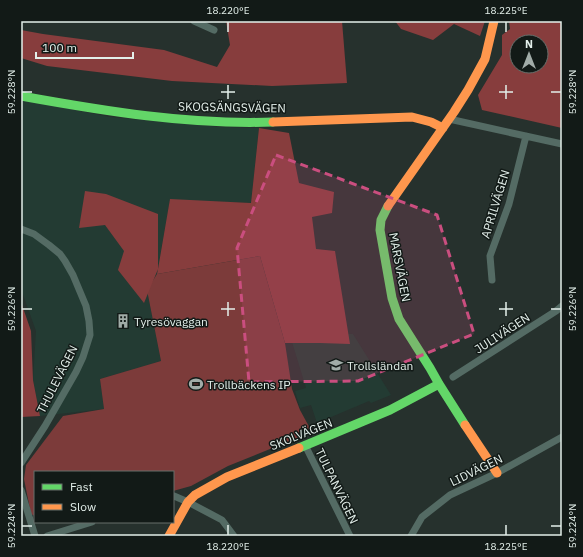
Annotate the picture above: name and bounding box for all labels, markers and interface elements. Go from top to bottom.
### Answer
text: 18.220°E [206,4,250,17]
text: 18.225°E [484,4,528,17]
scale bar [36,34,133,60]
north arrow [509,34,549,74]
text: N [525,37,533,51]
text: 100 m [42,40,77,55]
text: 59.228°N [5,70,18,114]
text: 59.228°N [566,70,579,114]
street label: SKOGSÄNGSVÄGEN [178,99,286,115]
street label: APRILVÄGEN [477,168,513,240]
street label: MARSVÄGEN [386,231,414,303]
text: 59.226°N [5,287,18,331]
text: 59.226°N [566,287,579,331]
street label: JULIVÄGEN [471,309,533,357]
building icon: Tyresövaggan [115,313,131,329]
place label: Tyresövaggan [134,314,208,329]
street label: THULEVÄGEN [33,342,81,416]
school or university icon: Trollsländan [328,357,344,373]
place label: Trollsländan [347,358,413,373]
sports icon: Trollbäckens IP [188,376,204,392]
place label: Trollbäckens IP [207,377,291,392]
street label: SKOLVÄGEN [267,415,335,453]
street label: TULPANVÄGEN [312,446,362,526]
street label: LIDVÄGEN [447,451,505,489]
legend [34,471,174,523]
text: Fast [70,479,93,494]
text: Slow [70,499,96,514]
text: 59.224°N [5,504,18,548]
text: 59.224°N [566,504,579,548]
text: 18.220°E [206,540,250,553]
text: 18.225°E [484,540,528,553]

